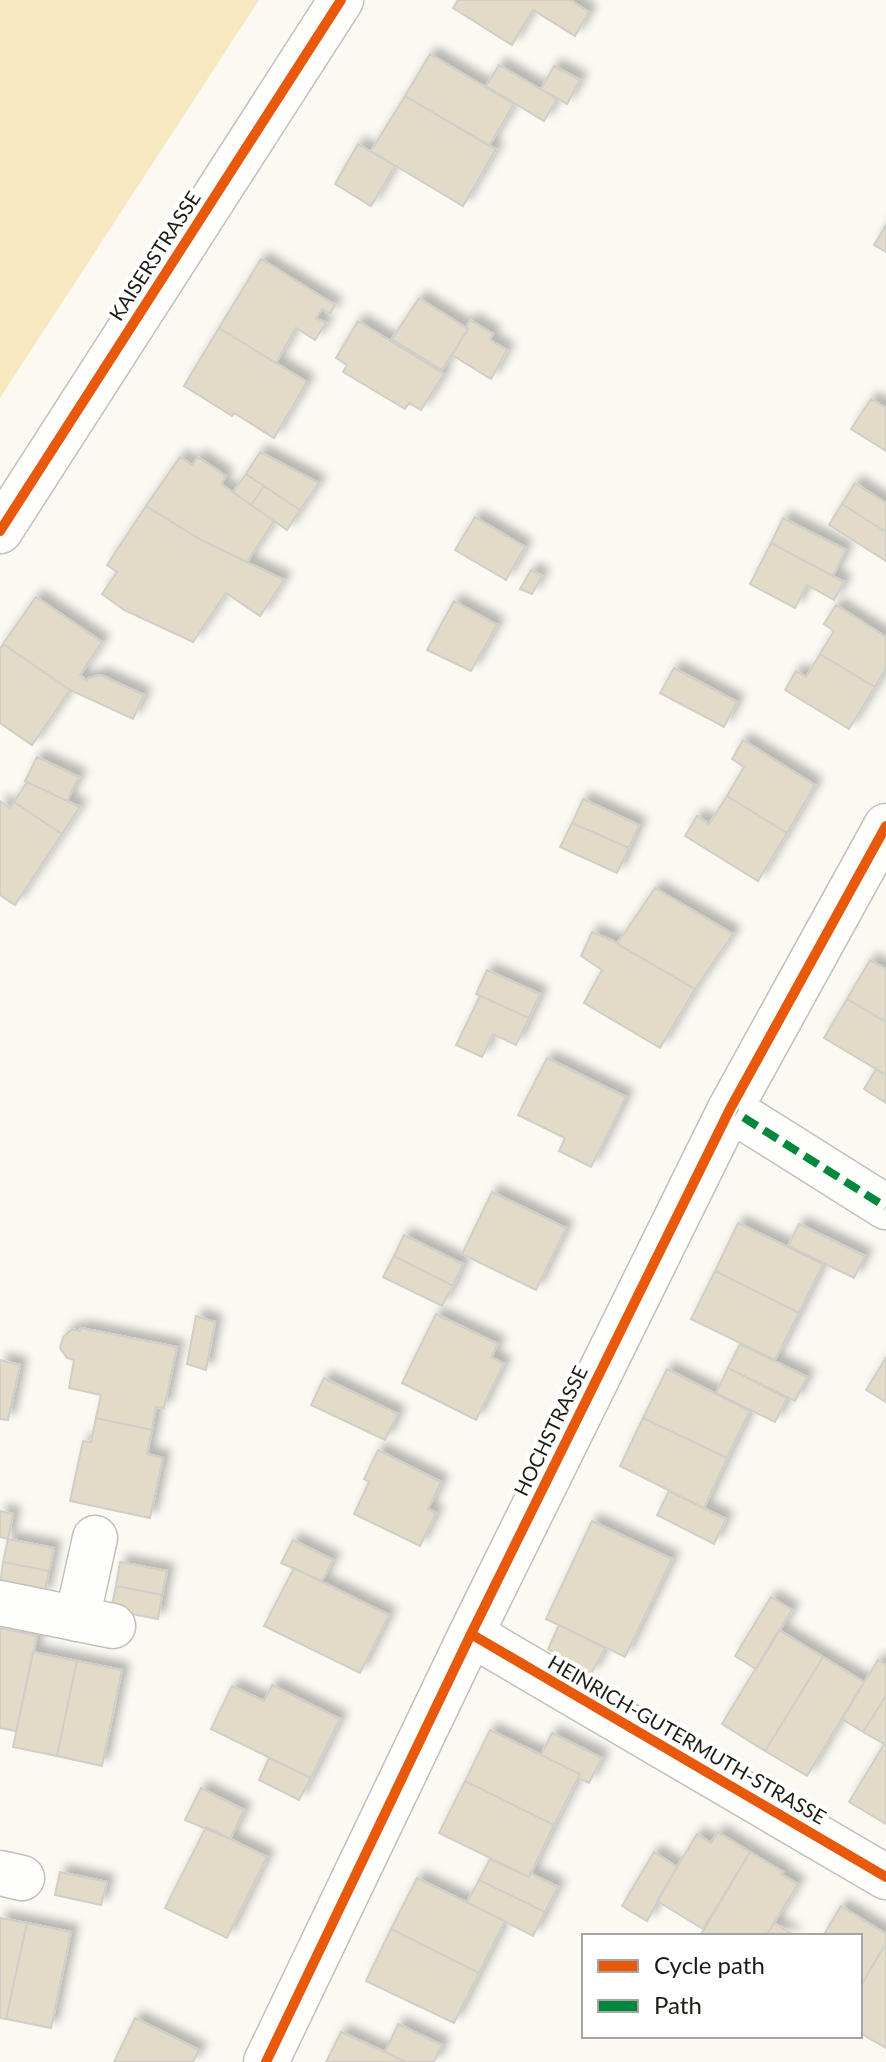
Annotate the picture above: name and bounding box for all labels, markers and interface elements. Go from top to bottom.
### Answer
street label: KAISERSTRASSE [103,186,205,325]
street label: HOCHSTRASSE [508,1362,592,1500]
street label: HEINRICH-GUTERMUTH-STRASSE [544,1650,831,1829]
legend [582,1934,862,2038]
text: Cycle path [654,1950,765,1979]
text: Path [654,1990,702,2019]

